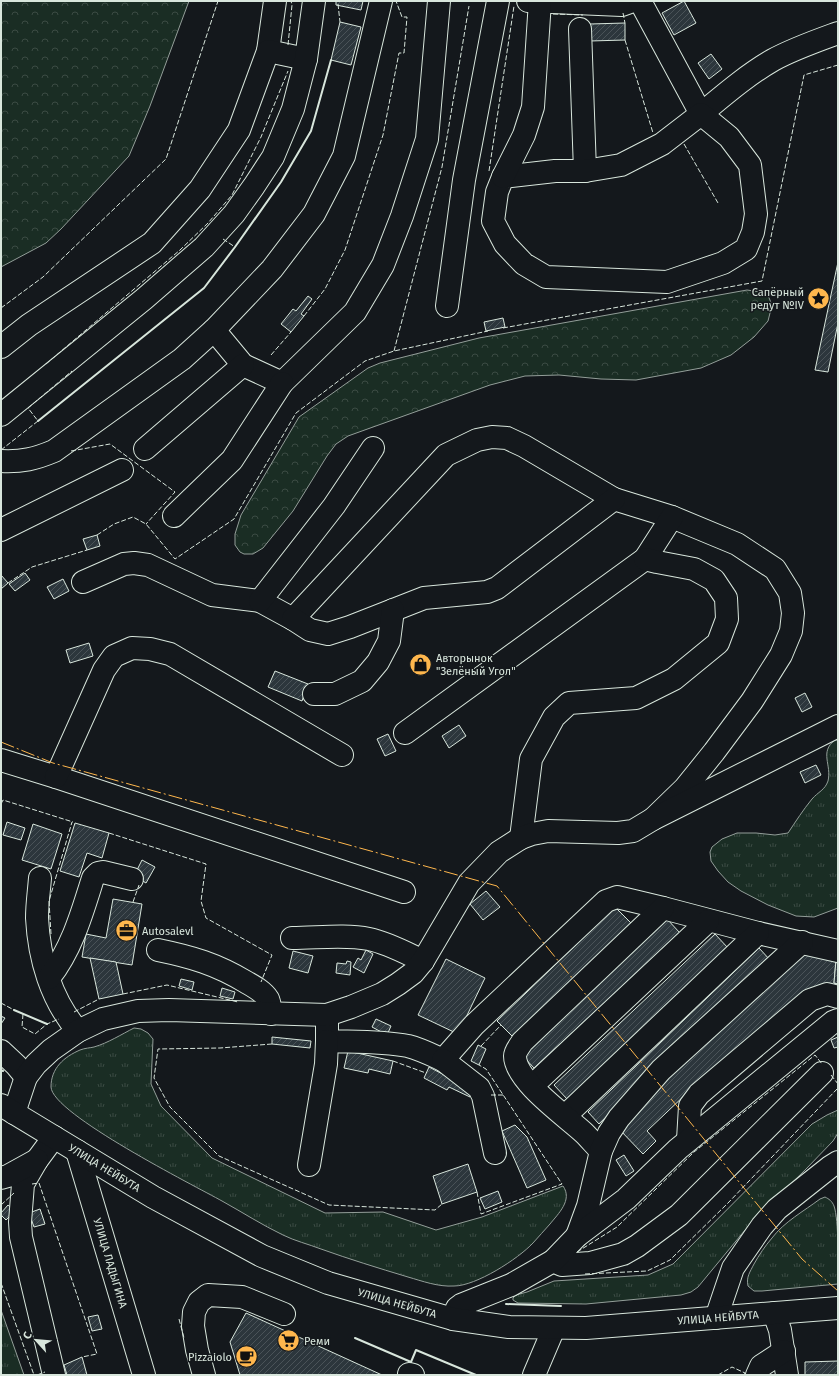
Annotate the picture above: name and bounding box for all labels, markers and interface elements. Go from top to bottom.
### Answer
place icon: Сапёрный редут №IV [806,285,832,311]
place label: Сапёрный редут №IV [750,286,805,312]
shop icon: Авторынок "Зелёный Угол" [407,651,433,677]
place label: Авторынок "Зелёный Угол" [436,652,516,678]
office icon: Autosalevl [114,918,140,944]
place label: Autosalevl [142,925,194,938]
street label: УЛИЦА НЕЙБУТА [66,1141,143,1195]
street label: УЛИЦА ЛАДЫГИНА [90,1217,130,1310]
street label: УЛИЦА НЕЙБУТА [356,1286,439,1321]
street label: УЛИЦА НЕЙБУТА [677,1308,760,1328]
north arrow [16,1320,56,1360]
supermarket icon: Реми [275,1328,301,1354]
text: С [20,1329,35,1341]
place label: Реми [304,1335,330,1348]
cafe icon: Pizzaiolo [234,1344,260,1370]
place label: Pizzaiolo [188,1351,232,1364]

